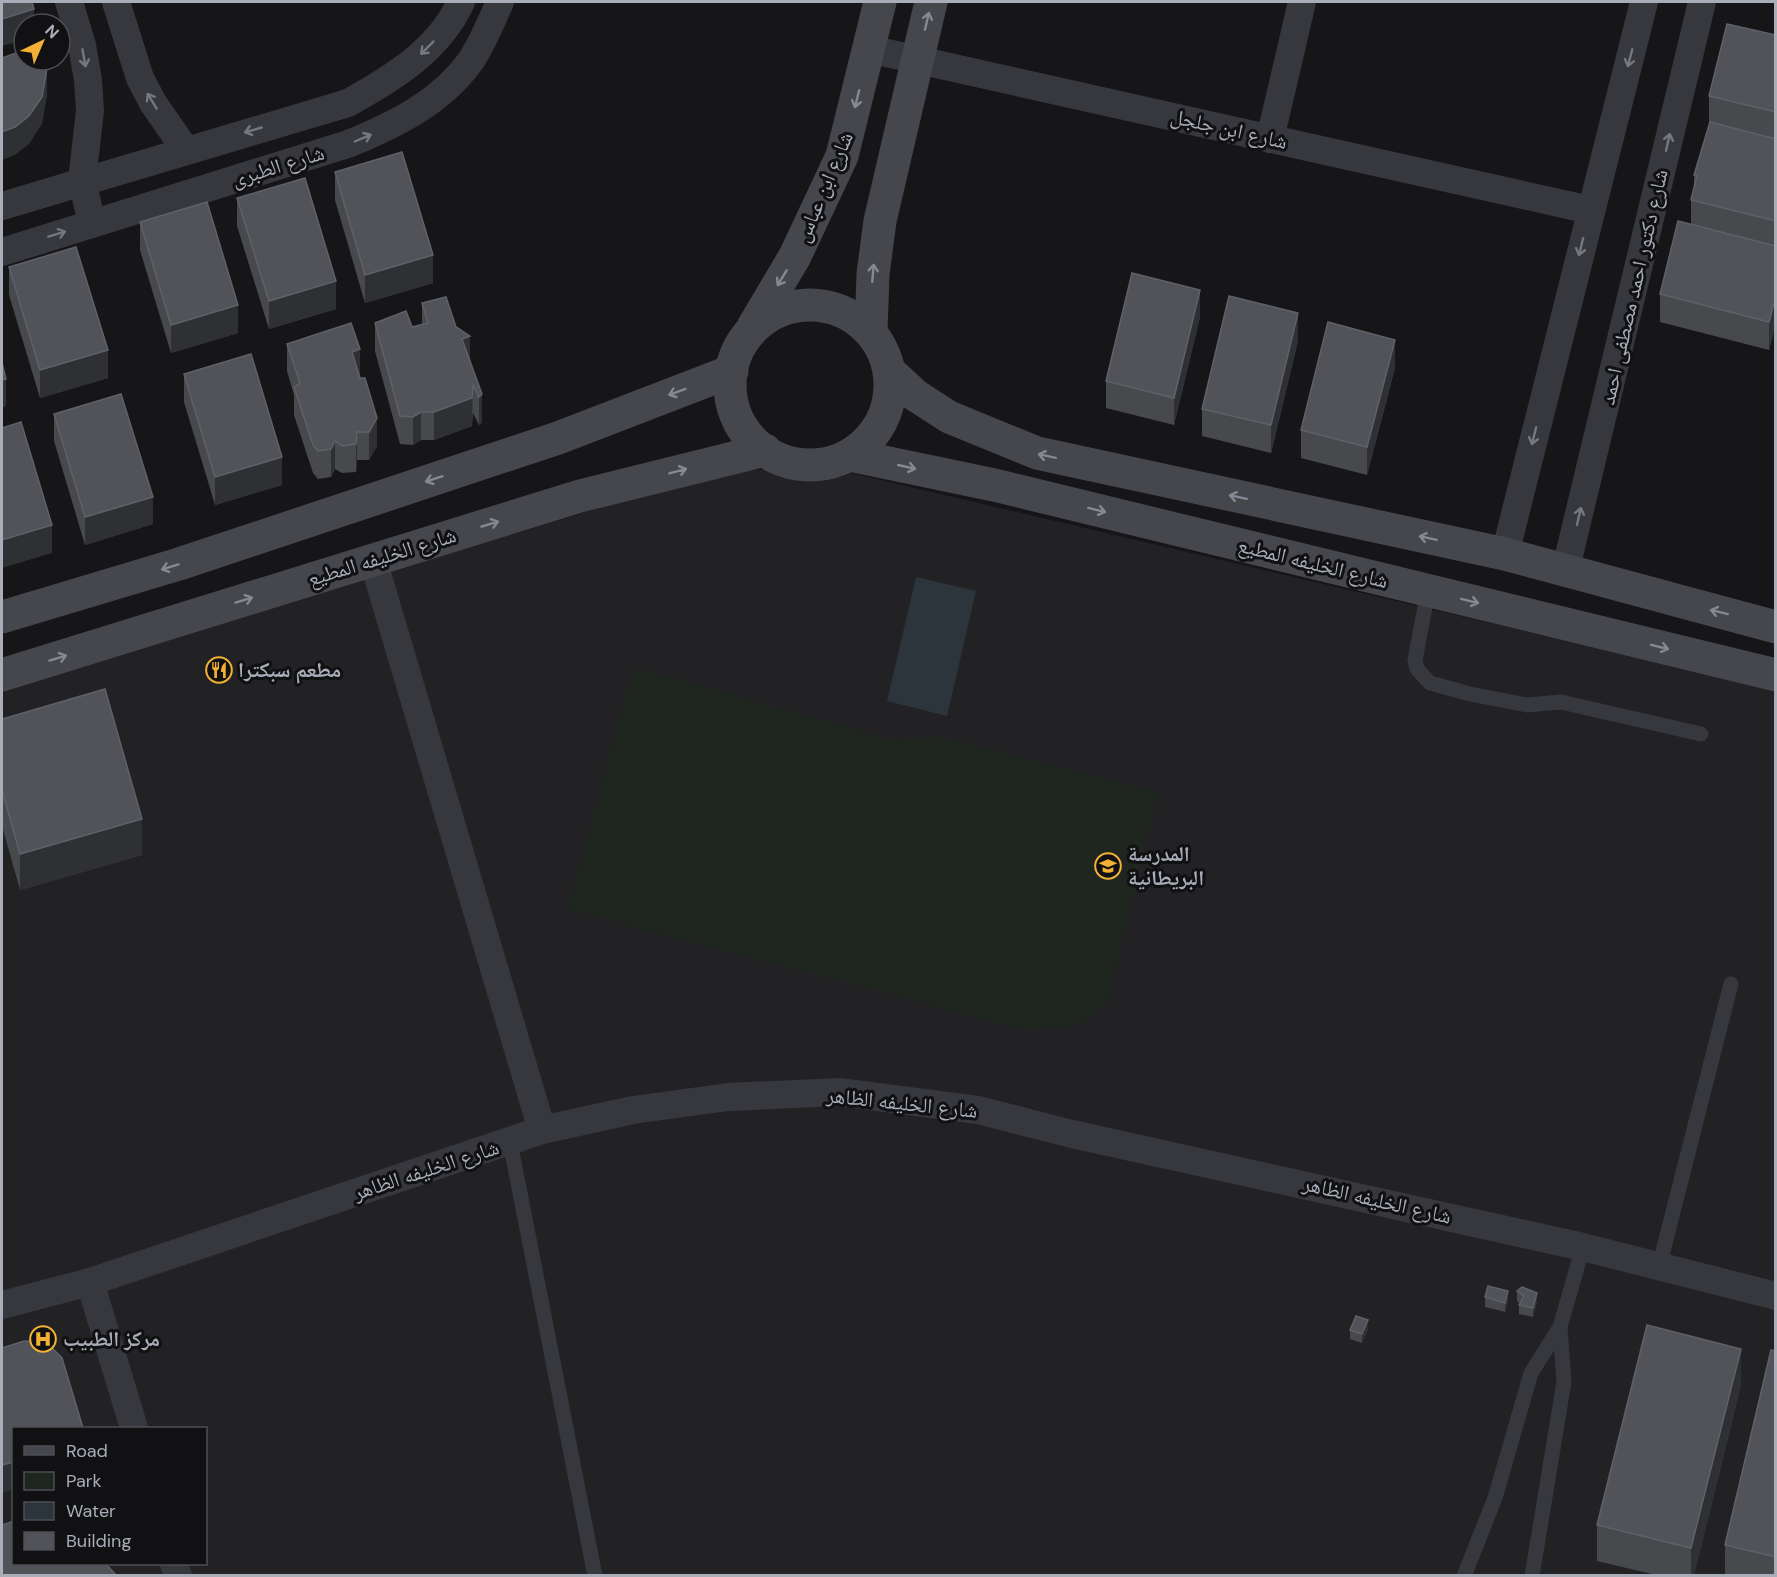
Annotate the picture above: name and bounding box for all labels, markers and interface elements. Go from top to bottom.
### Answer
north arrow [12,12,72,72]
one-way arrow [921,12,933,31]
text: N [41,20,64,43]
one-way arrow [419,41,434,55]
one-way arrow [79,48,90,67]
one-way arrow [1623,48,1635,67]
one-way arrow [851,90,863,109]
one-way arrow [146,93,158,110]
street label: شارع ابن جلجل [1168,102,1290,156]
one-way arrow [244,125,263,136]
street label: شارع ابن عباس [788,127,860,247]
one-way arrow [354,132,372,143]
one-way arrow [1663,133,1675,152]
street label: شارع الطبرى [228,139,328,193]
street label: شارع دكتور احمد مصطفى احمد [1593,167,1675,407]
one-way arrow [47,228,66,239]
one-way arrow [1574,237,1586,256]
one-way arrow [868,264,879,284]
one-way arrow [776,269,788,286]
one-way arrow [668,387,687,398]
one-way arrow [1527,426,1539,445]
one-way arrow [1038,449,1057,461]
one-way arrow [897,462,916,474]
one-way arrow [668,464,687,476]
one-way arrow [425,475,444,486]
one-way arrow [1228,490,1247,502]
one-way arrow [1087,505,1106,517]
one-way arrow [1574,506,1585,526]
one-way arrow [480,517,499,528]
street label: شارع الخليفه المطيع [304,521,460,593]
street label: شارع الخليفه المطيع [1235,531,1391,595]
one-way arrow [1419,531,1438,543]
one-way arrow [160,562,179,573]
one-way arrow [234,594,253,605]
one-way arrow [1460,595,1479,607]
one-way arrow [1710,606,1729,617]
one-way arrow [1650,642,1669,654]
one-way arrow [48,652,67,663]
restaurant icon: مطعم سبكترا [204,655,234,685]
place label: مطعم سبكترا [238,656,341,684]
place label: المدرسة البريطانية [1128,840,1204,892]
school or university icon: المدرسة البريطانية [1093,851,1123,881]
street label: شارع الخليفه الظاهر [824,1081,979,1125]
street label: شارع الخليفه الظاهر [348,1133,503,1207]
street label: شارع الخليفه الظاهر [1299,1169,1454,1231]
hospital icon: مركز الطبيب [28,1324,58,1354]
place label: مركز الطبيب [63,1325,160,1353]
legend [12,1427,207,1565]
text: Road [66,1439,108,1463]
text: Park [66,1469,102,1493]
text: Water [66,1499,116,1523]
text: Building [66,1529,131,1553]

